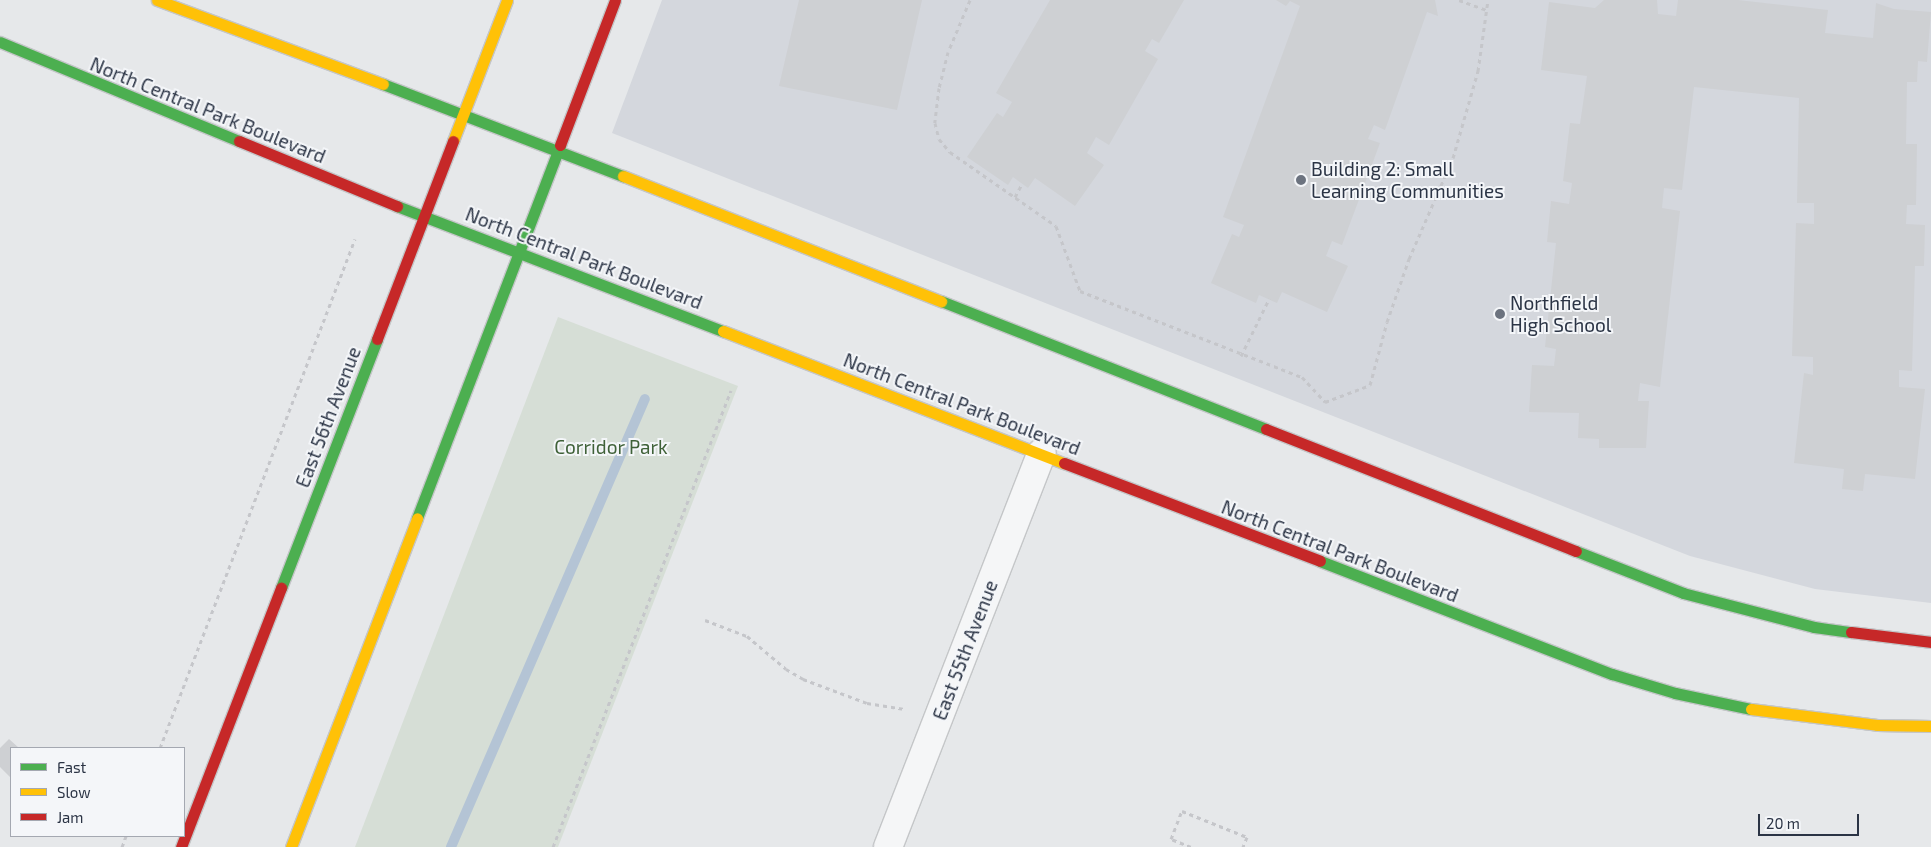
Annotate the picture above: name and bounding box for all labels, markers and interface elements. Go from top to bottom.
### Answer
street label: North Central Park Boulevard [87,52,329,168]
place label: Building 2: Small Learning Communities [1311,158,1504,202]
marker: Building 2: Small Learning Communities [1295,174,1307,186]
street label: North Central Park Boulevard [462,202,706,314]
place label: Northfield High School [1510,292,1611,336]
marker: Northfield High School [1494,308,1506,320]
street label: East 56th Avenue [291,343,365,491]
street label: North Central Park Boulevard [840,348,1084,460]
park label: Corridor Park [554,436,668,458]
street label: North Central Park Boulevard [1218,495,1462,607]
street label: East 55th Avenue [928,576,1002,724]
legend [10,747,185,837]
text: Fast [57,758,86,776]
text: Slow [57,783,91,801]
scale bar [1761,804,1862,836]
text: Jam [57,808,83,826]
text: 20 m [1766,814,1800,832]

